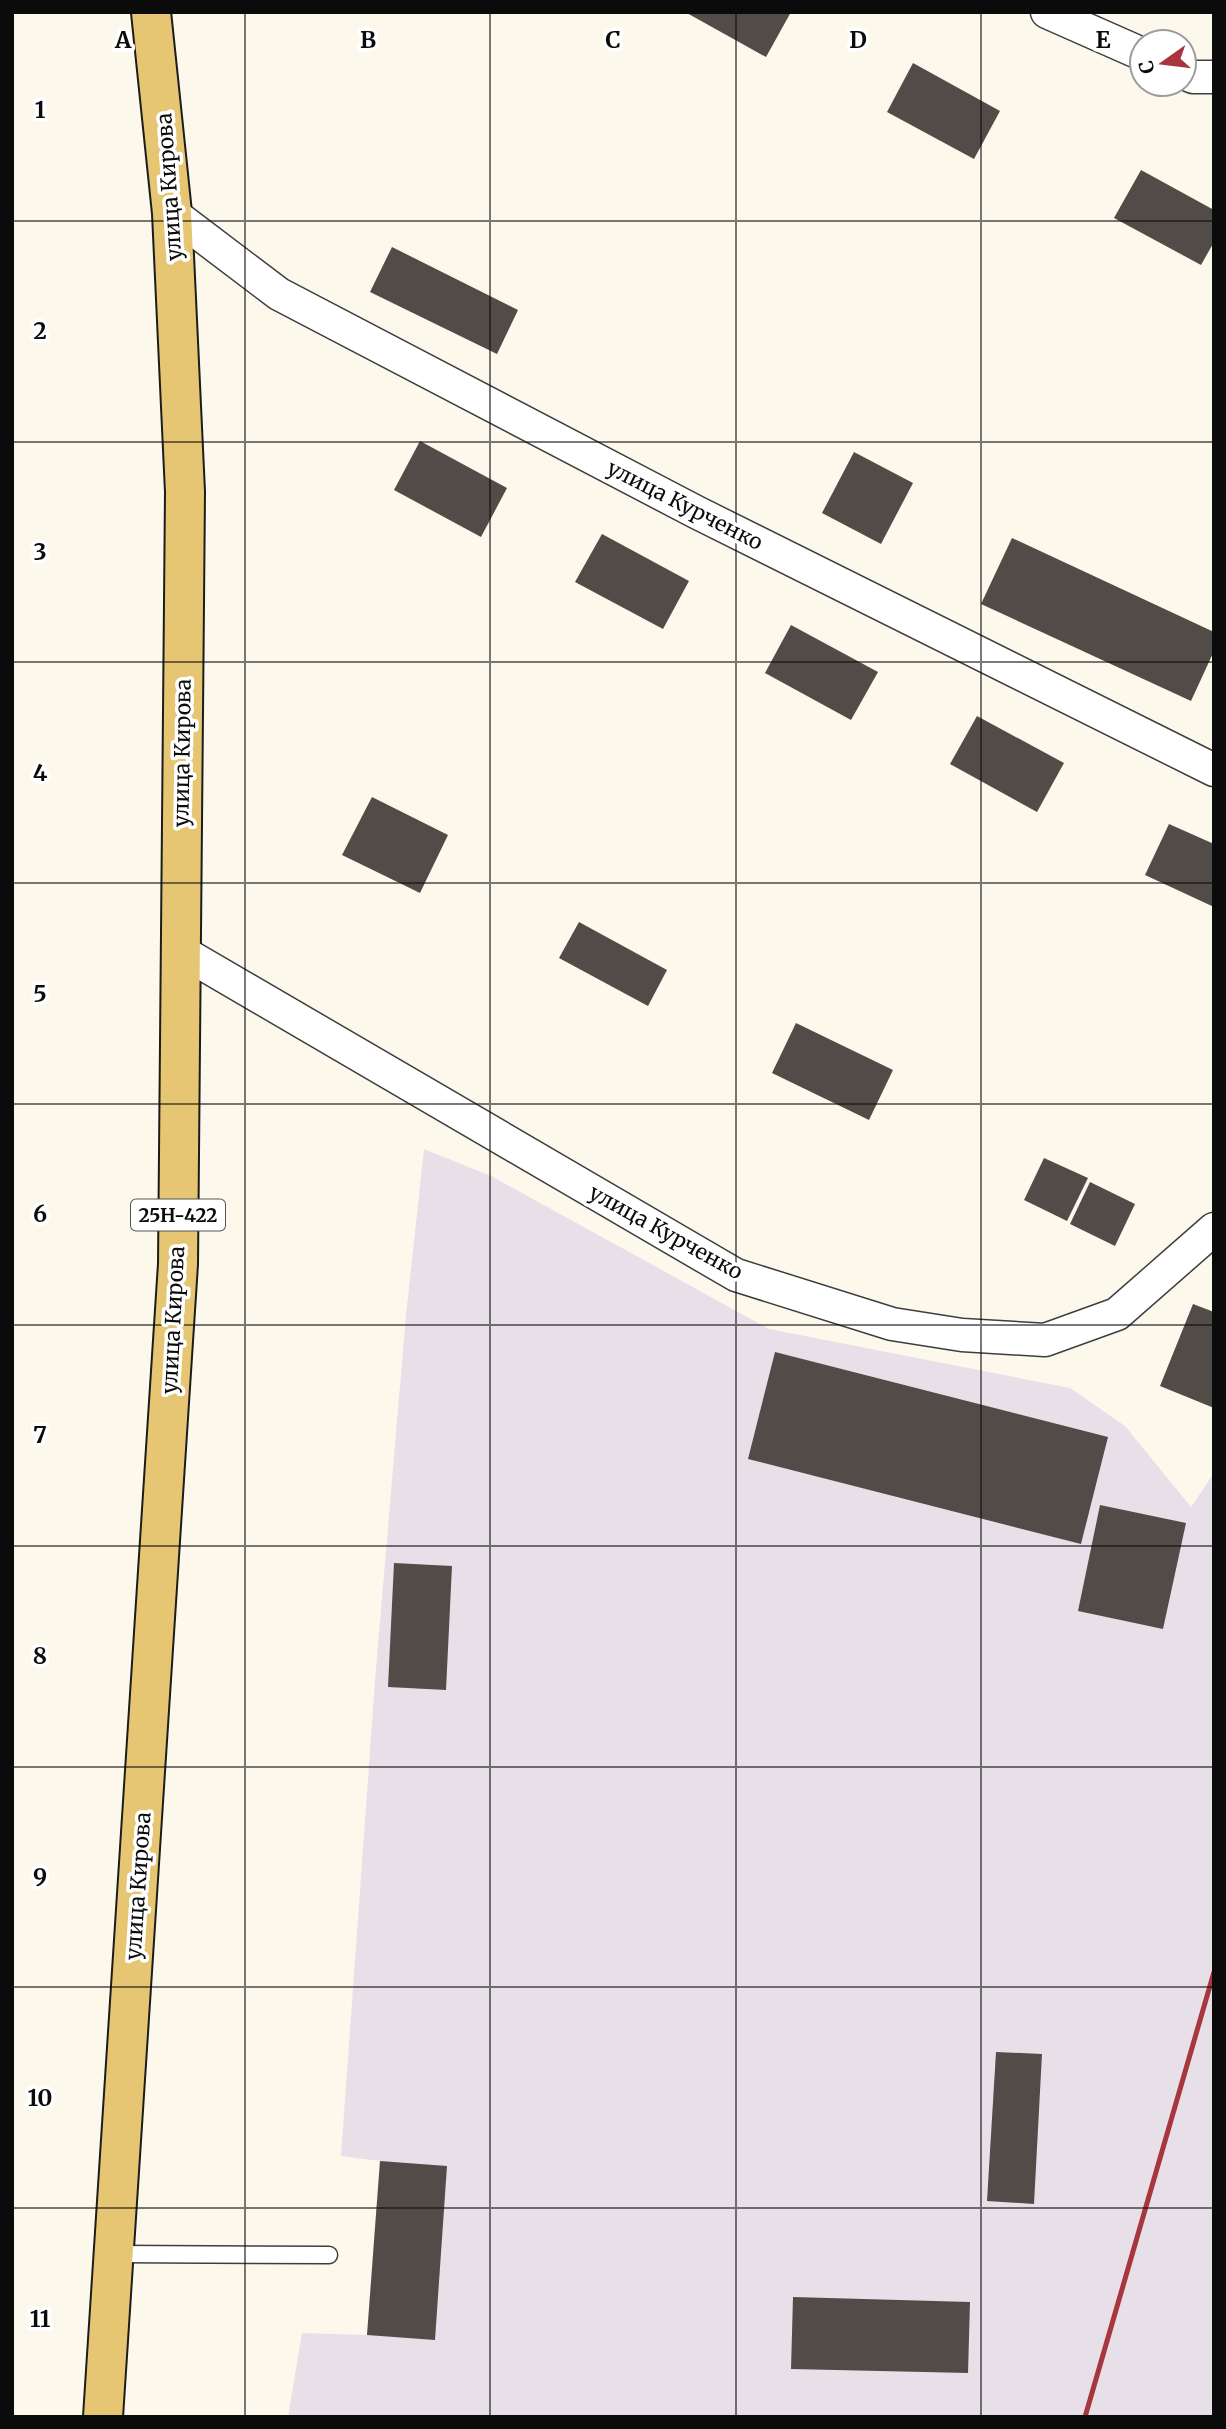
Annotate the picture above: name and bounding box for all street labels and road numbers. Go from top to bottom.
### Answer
street label: улица Кирова [150,112,188,262]
street label: улица Курченко [602,454,768,556]
street label: улица Кирова [167,679,197,827]
street label: улица Курченко [584,1179,748,1285]
road number: 25Н-422 [131,1200,225,1231]
street label: улица Кирова [156,1245,190,1395]
street label: улица Кирова [119,1811,157,1961]

